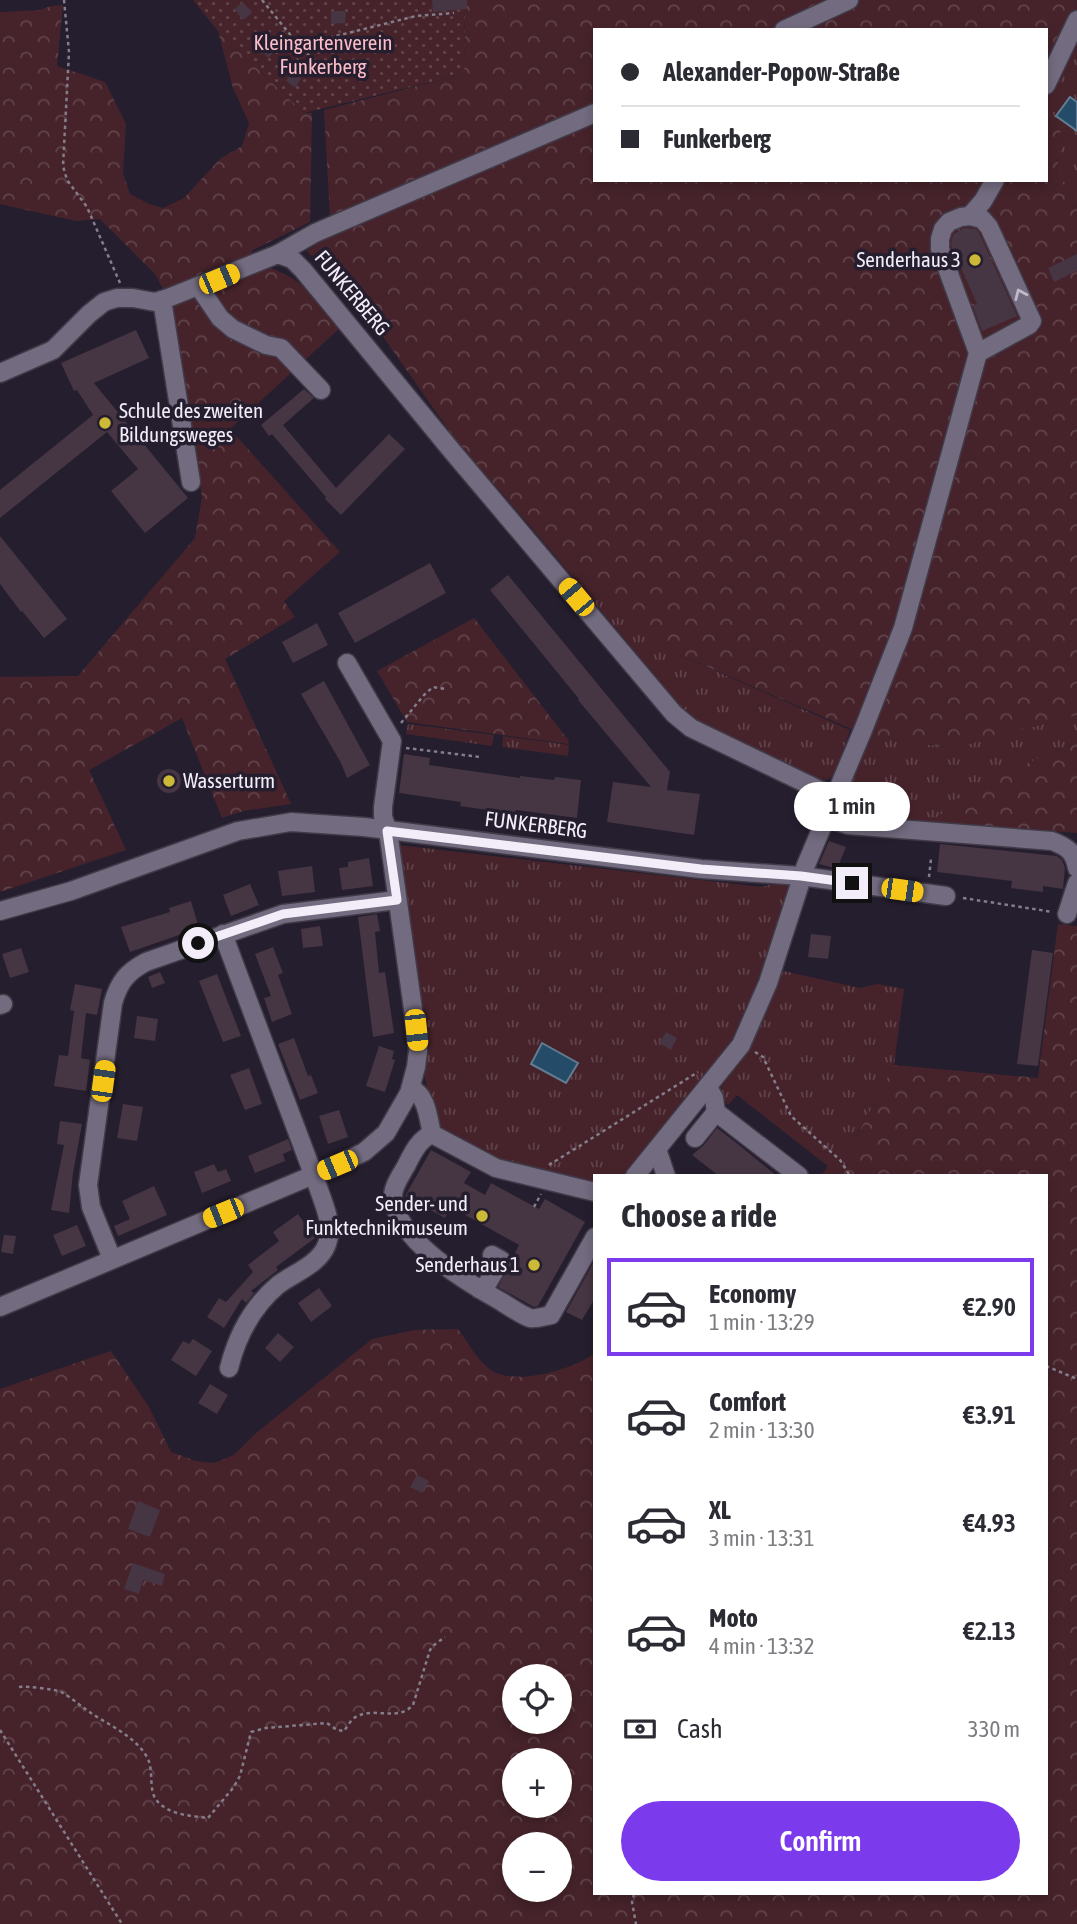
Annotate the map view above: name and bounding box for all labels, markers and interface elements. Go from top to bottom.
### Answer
park label: Kleingartenverein Funkerberg [254,30,392,78]
text: Alexander-Popow-Straße [663,57,900,87]
text: Funkerberg [663,124,771,154]
street label: FUNKERBERG [310,245,395,340]
place label: Senderhaus 3 [857,247,961,271]
marker: Senderhaus 3 [967,252,983,268]
car [196,261,243,297]
one-way arrow [1014,289,1028,301]
place label: Schule des zweiten Bildungsweges [119,398,263,446]
marker: Schule des zweiten Bildungsweges [97,415,113,431]
car [555,574,598,620]
place label: Wasserturm [183,768,275,792]
marker: Wasserturm [161,773,177,789]
callout: 1 min [794,782,910,830]
text: 1 min [829,793,875,819]
street label: FUNKERBERG [483,806,589,842]
route end [836,867,868,899]
car [880,877,925,903]
route start [182,927,214,959]
car [404,1008,429,1052]
car [90,1059,117,1103]
car [314,1147,361,1183]
place label: Sender- und Funktechnikmuseum [305,1191,468,1239]
car [200,1195,247,1231]
text: Choose a ride [621,1197,777,1234]
marker: Sender- und Funktechnikmuseum [474,1208,490,1224]
place label: Senderhaus 1 [416,1252,520,1276]
marker: Senderhaus 1 [526,1257,542,1273]
icon: car [625,1276,688,1339]
text: Economy [709,1279,796,1309]
text: €2.90 [963,1292,1016,1322]
text: 1 min · 13:29 [709,1309,815,1335]
icon: car [625,1384,688,1447]
text: Comfort [709,1387,786,1417]
text: €3.91 [963,1400,1016,1430]
text: 2 min · 13:30 [709,1417,815,1443]
icon: car [625,1492,688,1555]
text: XL [709,1495,731,1525]
text: €4.93 [963,1508,1016,1538]
text: 3 min · 13:31 [709,1525,815,1551]
icon: car [625,1600,688,1663]
text: Moto [709,1603,758,1633]
text: €2.13 [963,1616,1016,1646]
text: 4 min · 13:32 [709,1633,815,1659]
map controls [502,1664,572,1902]
button: locate [502,1664,572,1734]
icon: cash [621,1710,659,1748]
text: Cash [677,1714,723,1744]
text: 330 m [968,1716,1020,1742]
button: + [502,1748,572,1818]
button: Confirm [621,1801,1020,1881]
button: − [502,1832,572,1902]

